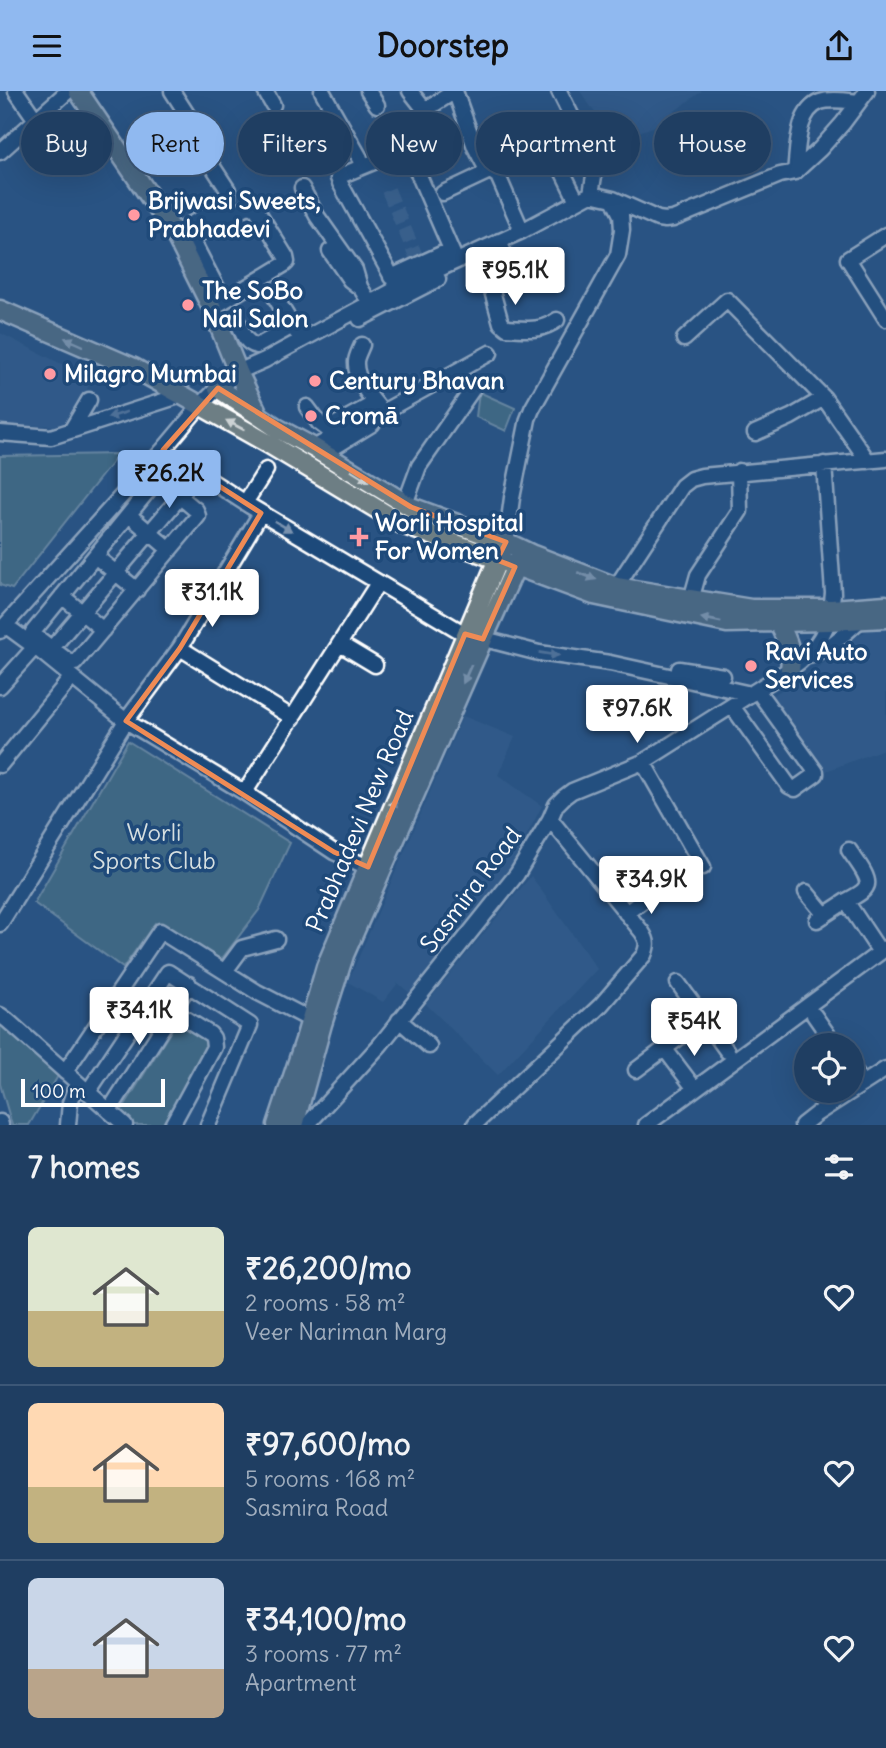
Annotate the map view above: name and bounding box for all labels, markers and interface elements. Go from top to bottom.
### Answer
text: Doorstep [377,25,509,66]
icon: menu [28,27,66,65]
icon: share [820,27,858,65]
chip: Buy [21,112,112,175]
chip: Rent [126,112,224,175]
chip: Filters [238,112,352,175]
chip: New [366,112,462,175]
chip: Apartment [476,112,640,175]
chip: House [654,112,771,175]
place label: Brijwasi Sweets, Prabhadevi [148,185,321,243]
marker: Brijwasi Sweets, Prabhadevi [126,207,142,223]
pin: ₹95.1K [458,247,572,307]
text: ₹95.1K [482,255,548,284]
place label: The SoBo Nail Salon [202,275,308,333]
marker: The SoBo Nail Salon [180,297,196,313]
one-way arrow [64,336,84,348]
place label: Milagro Mumbai [64,358,237,388]
place label: Century Bhavan [329,365,505,395]
marker: Milagro Mumbai [42,366,58,382]
marker: Century Bhavan [307,373,323,389]
place label: Cromā [325,400,399,430]
marker: Cromā [303,408,319,424]
one-way arrow [107,411,128,421]
one-way arrow [225,419,245,431]
pin: ₹26.2K [112,451,226,510]
text: ₹26.2K [134,458,204,487]
one-way arrow [350,470,369,482]
place label: Worli Hospital For Women [375,507,524,565]
one-way arrow [274,520,293,532]
marker: Worli Hospital For Women [349,527,369,547]
pin: ₹31.1K [155,569,269,629]
one-way arrow [577,571,598,582]
text: ₹31.1K [181,577,243,606]
one-way arrow [700,614,722,625]
place label: Ravi Auto Services [765,636,868,694]
one-way arrow [538,649,560,660]
marker: Ravi Auto Services [743,658,759,674]
one-way arrow [461,664,473,684]
pin: ₹97.6K [580,685,694,745]
text: ₹97.6K [602,693,672,722]
street label: Prabhadevi New Road [299,705,419,936]
one-way arrow [387,797,398,818]
park label: Worli Sports Club [92,817,216,875]
street label: Sasmira Road [413,821,527,958]
pin: ₹34.9K [594,857,708,916]
text: ₹34.9K [615,864,687,893]
pin: ₹34.1K [82,988,196,1047]
text: ₹34.1K [106,995,172,1024]
pin: ₹54K [653,999,735,1058]
text: ₹54K [667,1006,721,1035]
map controls [794,1033,864,1103]
button: locate [794,1033,864,1103]
scale bar [21,1076,164,1108]
text: 100 m [32,1079,86,1103]
text: 7 homes [28,1148,140,1186]
icon: filters [820,1148,858,1186]
text: ₹26,200/mo [245,1249,411,1287]
icon: home [84,1255,168,1339]
icon: heart [820,1278,858,1316]
text: 2 rooms · 58 m² [245,1288,406,1317]
text: Veer Nariman Marg [245,1317,447,1346]
text: ₹97,600/mo [245,1425,411,1463]
icon: home [84,1431,168,1515]
icon: heart [820,1454,858,1492]
text: 5 rooms · 168 m² [245,1464,415,1493]
text: Sasmira Road [245,1493,388,1522]
text: ₹34,100/mo [245,1600,406,1638]
icon: home [84,1606,168,1690]
icon: heart [820,1629,858,1667]
text: 3 rooms · 77 m² [245,1639,402,1668]
text: Apartment [245,1668,357,1697]

